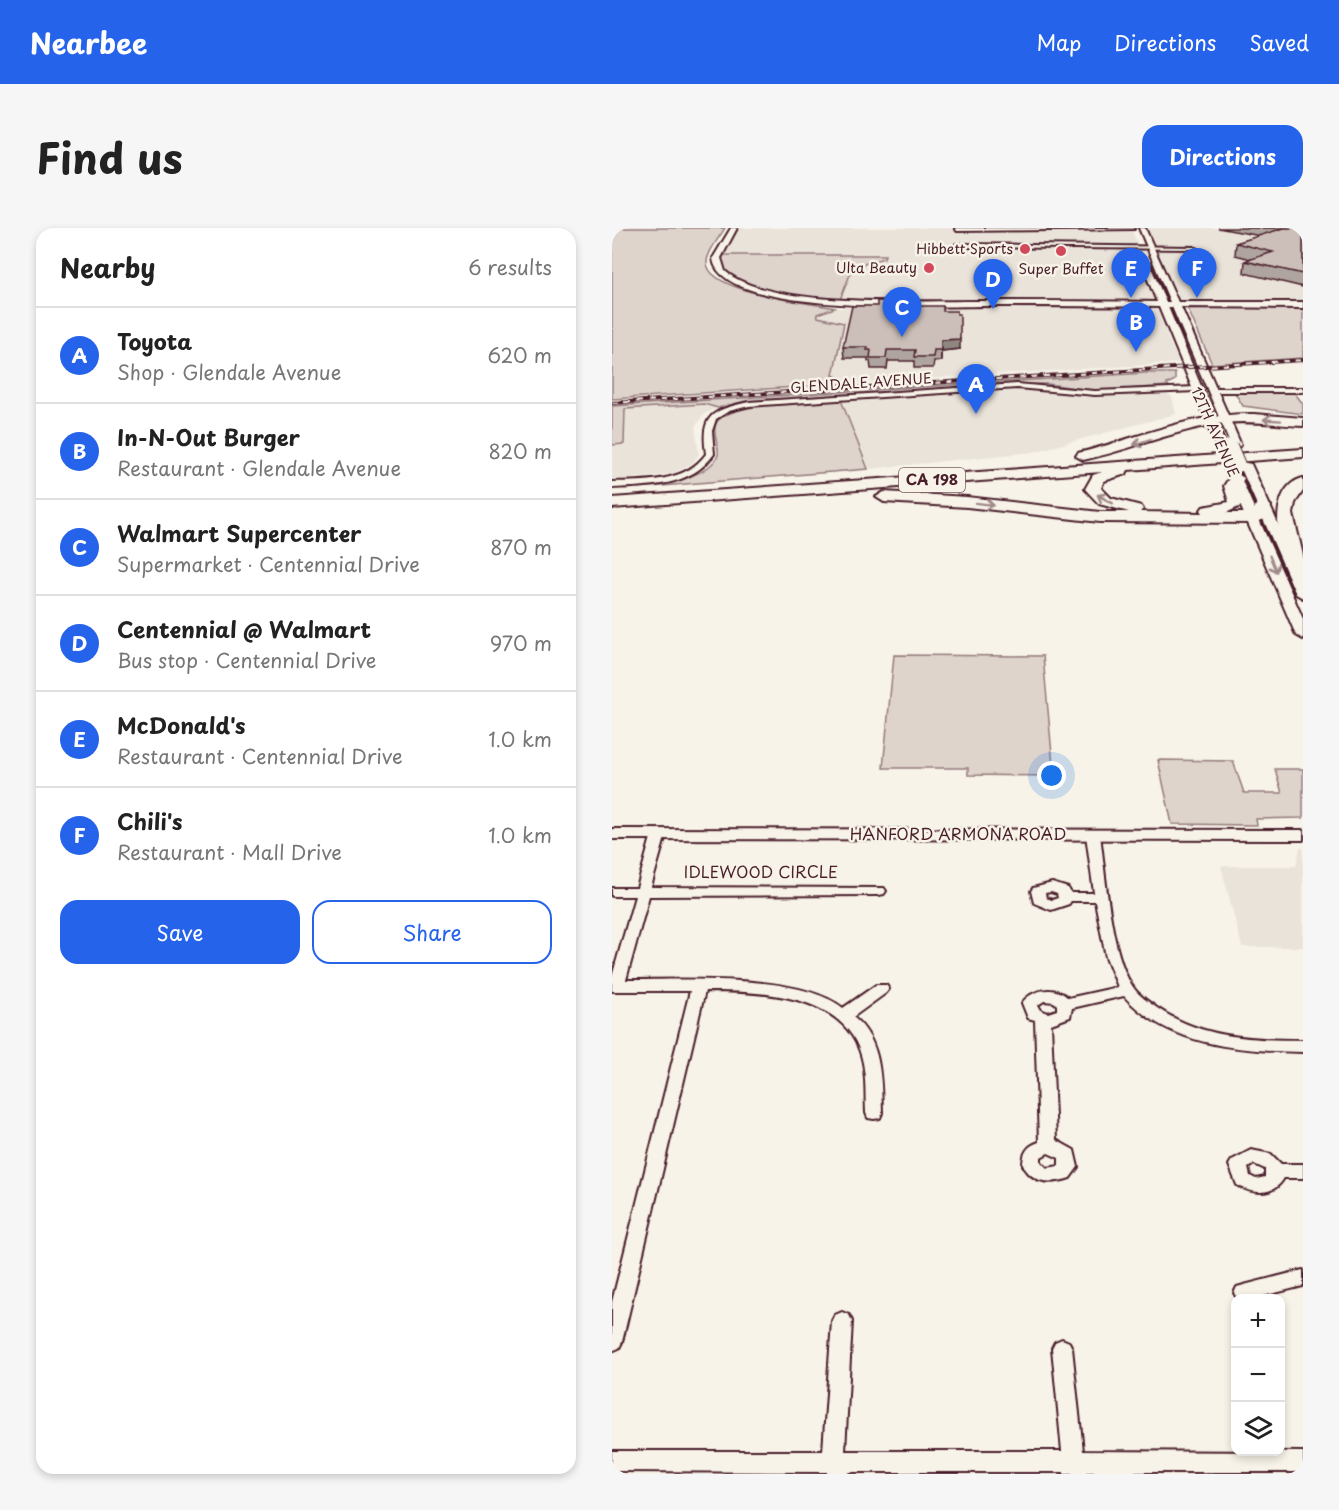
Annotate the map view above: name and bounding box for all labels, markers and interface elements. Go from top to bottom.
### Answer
text: Nearbee [30,21,147,64]
text: Map [1036,26,1081,58]
text: Directions [1114,26,1216,58]
text: Saved [1249,26,1309,58]
text: Find us [36,125,183,188]
button: Directions [1142,125,1303,187]
place label: Hibbett Sports [916,238,1013,259]
marker: Hibbett Sports [1018,242,1032,256]
marker: Super Buffet [1054,244,1068,258]
text: Nearby [60,248,155,287]
pin: E [1112,248,1150,298]
pin: F [1178,248,1216,298]
text: 6 results [468,252,552,282]
place label: Ulta Beauty [836,257,917,278]
place label: Super Buffet [1018,258,1104,279]
pin: D [974,260,1012,309]
marker: Ulta Beauty [922,261,936,275]
pin: C [882,288,922,337]
pin: B [1116,302,1156,352]
text: Toyota [117,324,192,357]
text: A [72,340,87,370]
text: 620 m [488,340,552,370]
text: Shop · Glendale Avenue [117,357,341,387]
pin: A [956,364,996,414]
street label: GLENDALE AVENUE [790,367,933,398]
street label: 12TH AVENUE [1186,383,1245,481]
one-way arrow [1262,415,1282,426]
text: In-N-Out Burger [117,420,300,453]
text: B [73,436,86,466]
text: 820 m [489,436,552,466]
one-way arrow [1133,437,1152,448]
text: Restaurant · Glendale Avenue [117,453,401,483]
road number: CA 198 [899,468,965,492]
one-way arrow [1097,493,1114,505]
one-way arrow [975,499,994,510]
text: Walmart Supercenter [117,516,361,549]
text: C [72,532,87,562]
text: 870 m [490,532,552,562]
text: Supermarket · Centennial Drive [117,549,420,579]
one-way arrow [1268,555,1279,573]
text: Centennial @ Walmart [117,612,371,645]
text: D [72,628,87,658]
text: 970 m [490,628,552,658]
text: Bus stop · Centennial Drive [117,645,376,675]
text: McDonald's [117,708,246,741]
text: E [73,724,86,754]
text: 1.0 km [488,724,552,754]
text: Restaurant · Centennial Drive [117,741,403,771]
your location [1037,761,1066,790]
text: Chili's [117,804,182,837]
text: F [74,820,85,850]
text: 1.0 km [488,820,552,850]
street label: HANFORD ARMONA ROAD [850,821,1066,845]
text: Restaurant · Mall Drive [117,837,342,867]
street label: IDLEWOOD CIRCLE [684,859,838,883]
button: Save [60,900,300,964]
button: Share [312,900,552,964]
map controls [1231,1294,1285,1456]
button: + [1231,1294,1285,1348]
button: − [1231,1348,1285,1402]
button: layers [1231,1402,1285,1456]

